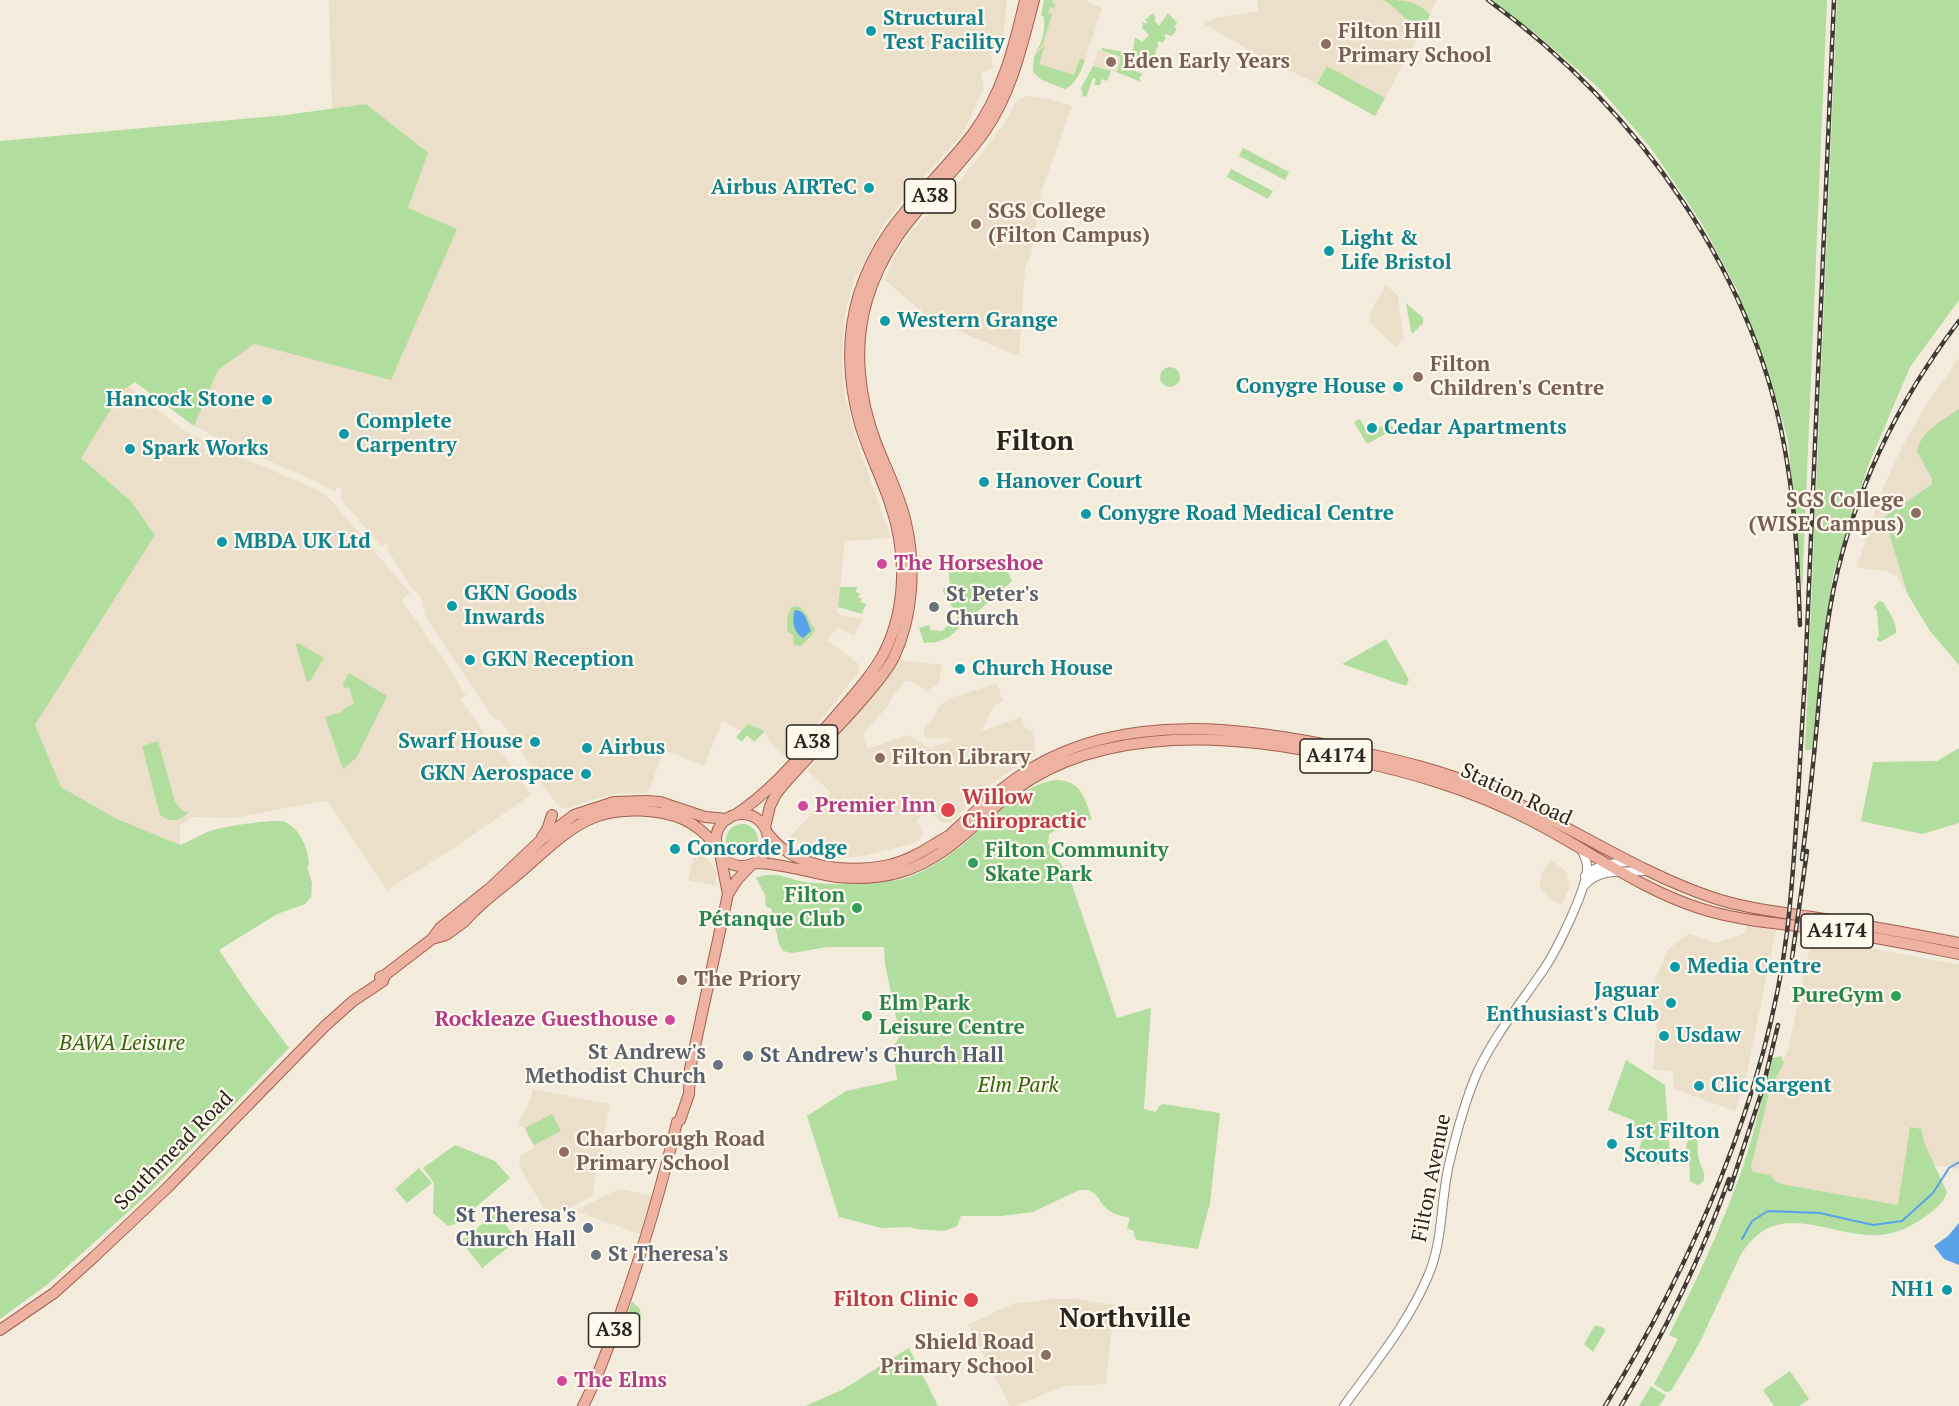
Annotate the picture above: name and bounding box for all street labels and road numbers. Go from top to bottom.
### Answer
road number: A38 [904,179,956,213]
road number: A38 [786,725,838,759]
road number: A4174 [1300,739,1372,773]
street label: Station Road [1456,758,1576,832]
road number: A4174 [1801,914,1873,948]
street label: Southmead Road [109,1086,239,1216]
street label: Filton Avenue [1407,1112,1457,1244]
road number: A38 [588,1313,640,1347]

